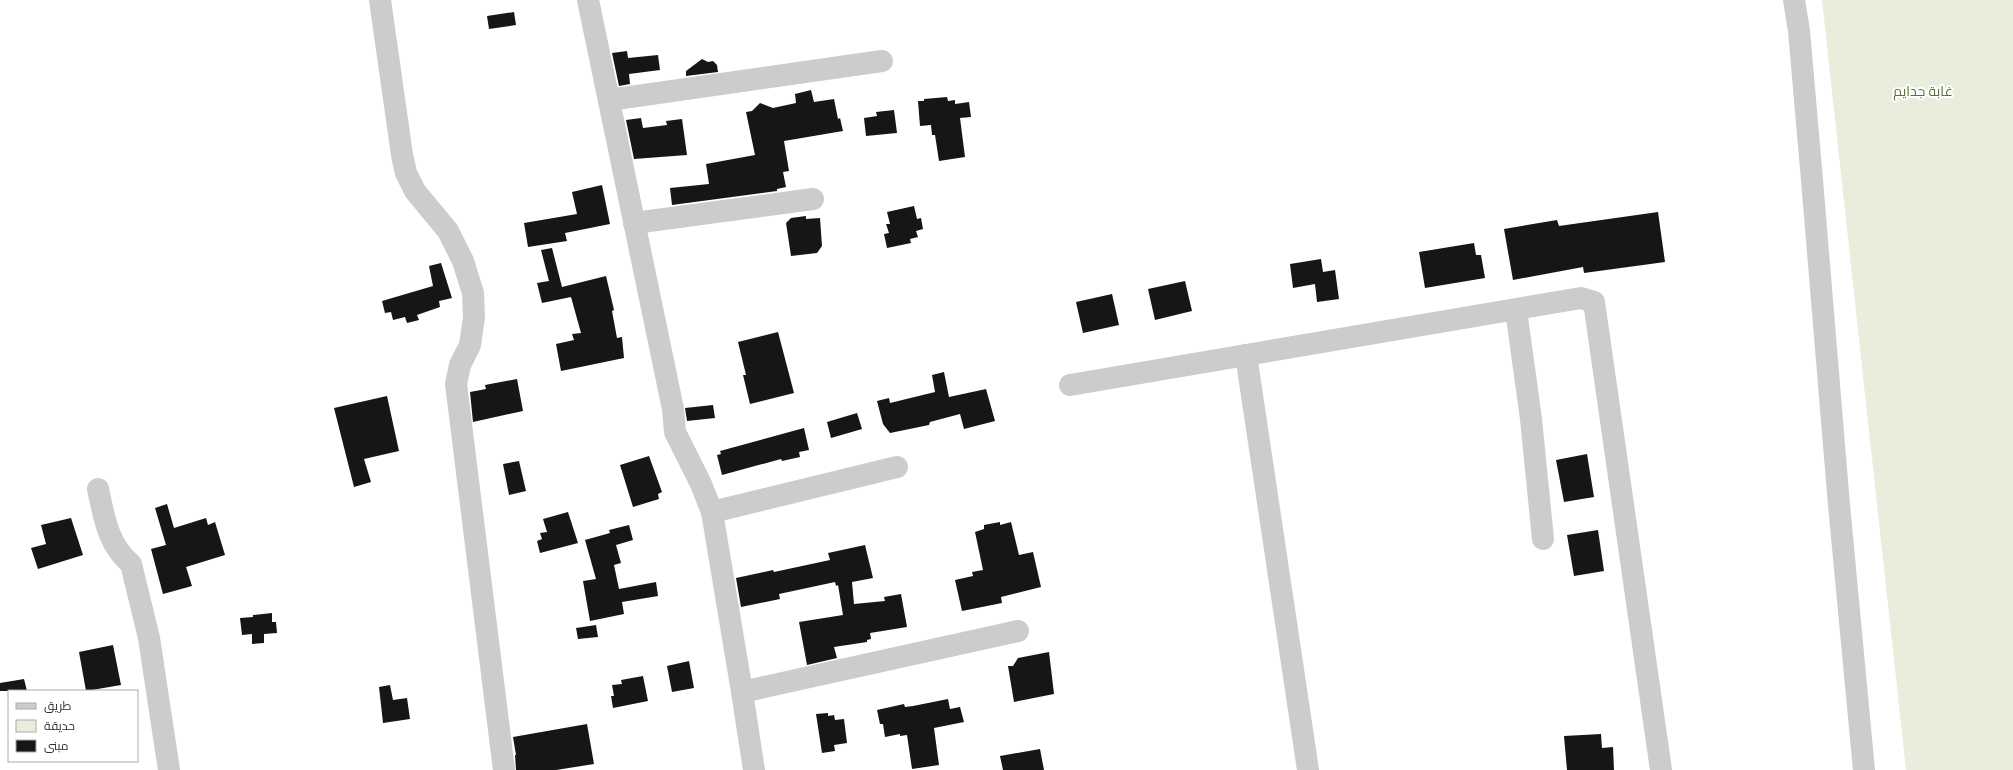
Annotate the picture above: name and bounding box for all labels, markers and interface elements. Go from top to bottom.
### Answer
park label: غابة جدايم [1893,83,1953,101]
legend [8,690,138,762]
text: طريق [44,699,72,713]
text: حديقة [44,719,75,733]
text: مبنى [44,739,69,753]

